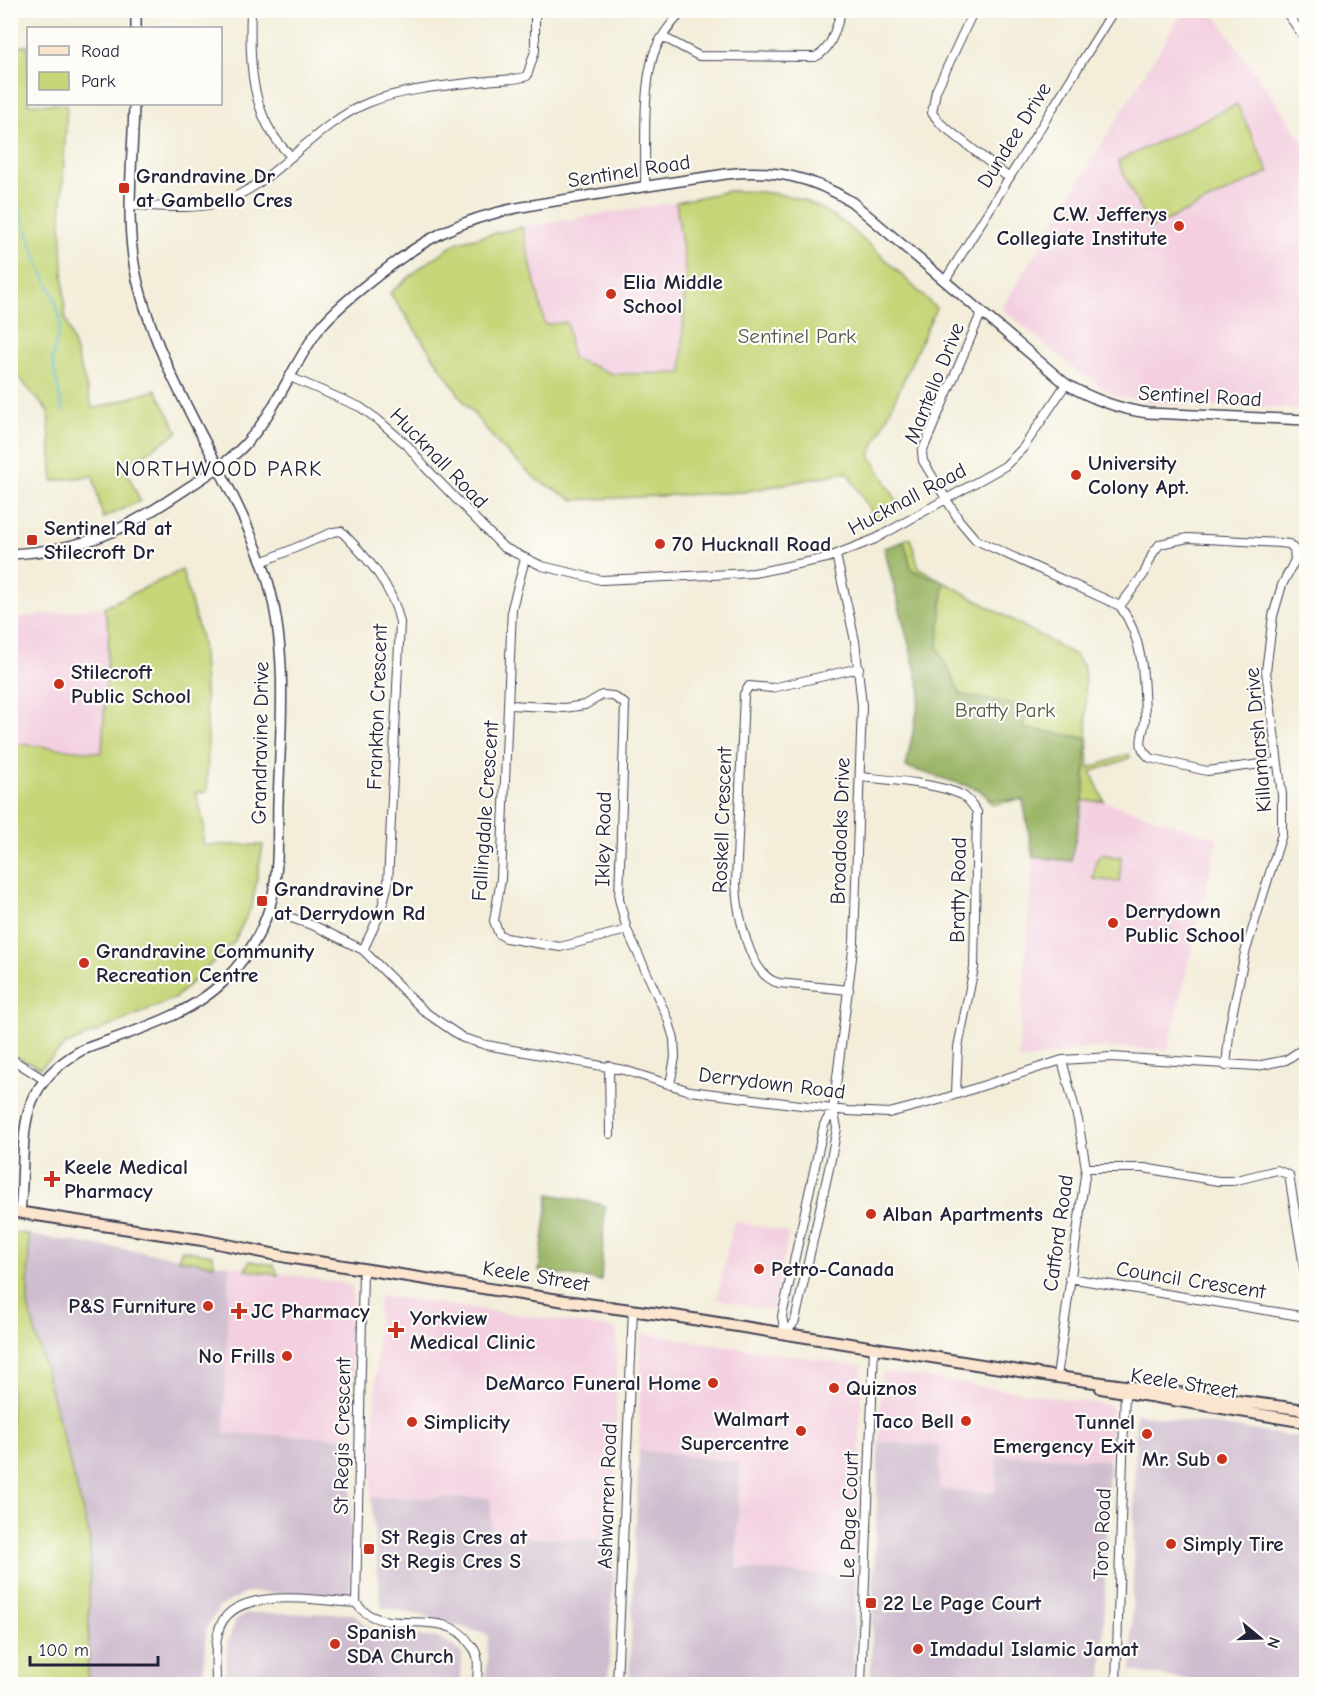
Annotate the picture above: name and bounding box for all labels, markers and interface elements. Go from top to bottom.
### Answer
legend [27,27,222,105]
text: Road [81,41,120,62]
text: Park [81,71,116,92]
street label: Dundee Drive [972,78,1056,192]
street label: Sentinel Road [566,149,692,193]
place label: Grandravine Dr at Gambello Cres [136,164,293,212]
marker: Grandravine Dr at Gambello Cres [117,181,131,195]
place label: C.W. Jefferys Collegiate Institute [997,202,1167,250]
marker: C.W. Jefferys Collegiate Institute [1172,219,1186,233]
place label: Elia Middle School [623,270,723,318]
marker: Elia Middle School [604,287,618,301]
street label: Mantello Drive [899,319,969,447]
park label: Sentinel Park [738,324,856,348]
street label: Sentinel Road [1138,381,1262,411]
street label: Hucknall Road [385,403,493,513]
place label: University Colony Apt. [1088,451,1189,499]
district label: NORTHWOOD PARK [115,456,323,482]
street label: Hucknall Road [844,458,970,540]
marker: University Colony Apt. [1069,468,1083,482]
place label: Sentinel Rd at Stilecroft Dr [44,516,173,564]
place label: 70 Hucknall Road [672,532,831,556]
marker: Sentinel Rd at Stilecroft Dr [25,533,39,547]
marker: 70 Hucknall Road [653,537,667,551]
street label: Frankton Crescent [362,623,392,790]
place label: Stilecroft Public School [71,660,191,708]
street label: Grandravine Drive [247,661,273,825]
street label: Killamarsh Drive [1240,667,1276,813]
marker: Stilecroft Public School [52,677,66,691]
park label: Bratty Park [955,698,1055,722]
street label: Fallingdale Crescent [467,719,503,902]
street label: Roskell Crescent [707,745,737,894]
street label: Broadoaks Drive [825,757,855,905]
street label: Ikley Road [590,791,616,887]
street label: Bratty Road [945,837,971,943]
place label: Grandravine Dr at Derrydown Rd [274,877,426,925]
marker: Grandravine Dr at Derrydown Rd [255,894,269,908]
place label: Derrydown Public School [1125,899,1245,947]
marker: Derrydown Public School [1106,916,1120,930]
place label: Grandravine Community Recreation Centre [96,939,315,987]
marker: Grandravine Community Recreation Centre [77,956,91,970]
street label: Derrydown Road [697,1062,847,1104]
place label: Keele Medical Pharmacy [64,1155,188,1203]
marker: Keele Medical Pharmacy [45,1172,59,1186]
street label: Catford Road [1038,1173,1078,1293]
place label: Alban Apartments [883,1202,1043,1226]
marker: Alban Apartments [864,1207,878,1221]
street label: Keele Street [481,1256,592,1296]
street label: Council Crescent [1114,1256,1268,1304]
place label: Petro-Canada [771,1257,894,1281]
marker: Petro-Canada [752,1262,766,1276]
place label: P&S Furniture [68,1294,196,1318]
marker: P&S Furniture [201,1299,215,1313]
place label: JC Pharmacy [251,1299,370,1323]
marker: JC Pharmacy [232,1304,246,1318]
place label: Yorkview Medical Clinic [410,1306,535,1354]
marker: Yorkview Medical Clinic [387,1321,405,1339]
place label: No Frills [198,1344,275,1368]
marker: No Frills [280,1349,294,1363]
street label: St Regis Crescent [329,1356,355,1515]
street label: Keele Street [1129,1363,1240,1403]
place label: DeMarco Funeral Home [485,1371,701,1395]
marker: DeMarco Funeral Home [706,1376,720,1390]
place label: Quiznos [846,1376,917,1400]
marker: Quiznos [827,1381,841,1395]
place label: Walmart Supercentre [681,1407,790,1455]
place label: Taco Bell [873,1409,954,1433]
place label: Simplicity [424,1410,510,1434]
place label: Tunnel Emergency Exit [993,1410,1136,1458]
marker: Taco Bell [959,1414,973,1428]
marker: Simplicity [405,1415,419,1429]
street label: Ashwarren Road [592,1423,622,1569]
marker: Walmart Supercentre [794,1424,808,1438]
marker: Tunnel Emergency Exit [1140,1427,1154,1441]
place label: Mr. Sub [1142,1447,1210,1471]
street label: Le Page Court [835,1450,863,1579]
marker: Mr. Sub [1215,1452,1229,1466]
street label: Toro Road [1088,1488,1116,1580]
place label: St Regis Cres at St Regis Cres S [381,1525,528,1573]
place label: Simply Tire [1183,1532,1284,1556]
marker: Simply Tire [1164,1537,1178,1551]
marker: St Regis Cres at St Regis Cres S [362,1542,376,1556]
place label: 22 Le Page Court [883,1591,1042,1615]
marker: 22 Le Page Court [864,1596,878,1610]
north arrow [1230,1608,1290,1668]
place label: Spanish SDA Church [347,1620,454,1668]
scale bar [30,1629,158,1667]
text: N [1263,1635,1283,1650]
marker: Spanish SDA Church [328,1637,342,1651]
place label: Imdadul Islamic Jamat [930,1637,1139,1661]
text: 100 m [39,1640,89,1661]
marker: Imdadul Islamic Jamat [911,1642,925,1656]

